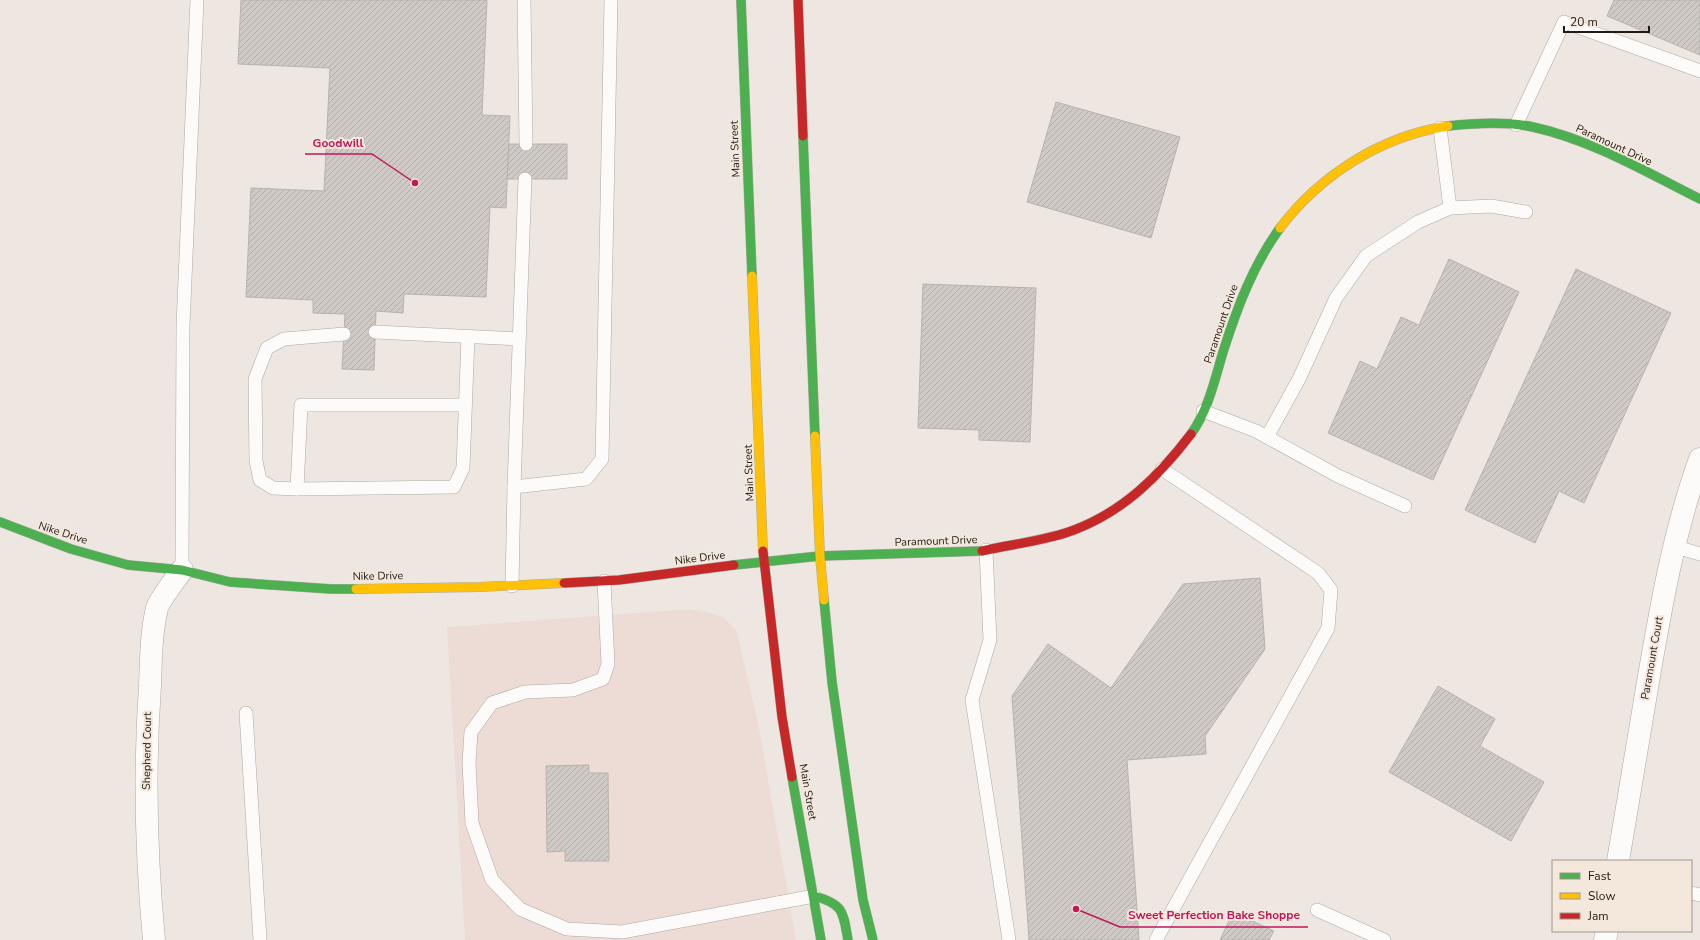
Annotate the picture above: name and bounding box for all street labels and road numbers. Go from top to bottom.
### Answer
street label: Main Street [727,120,743,178]
street label: Paramount Drive [1573,121,1655,169]
street label: Paramount Drive [1200,282,1242,366]
street label: Main Street [741,444,757,502]
street label: Nike Drive [37,518,90,548]
street label: Paramount Drive [894,532,978,550]
street label: Nike Drive [674,547,726,569]
street label: Nike Drive [352,568,404,584]
street label: Paramount Court [1637,615,1667,701]
street label: Shepherd Court [139,712,155,790]
street label: Main Street [796,763,820,821]

